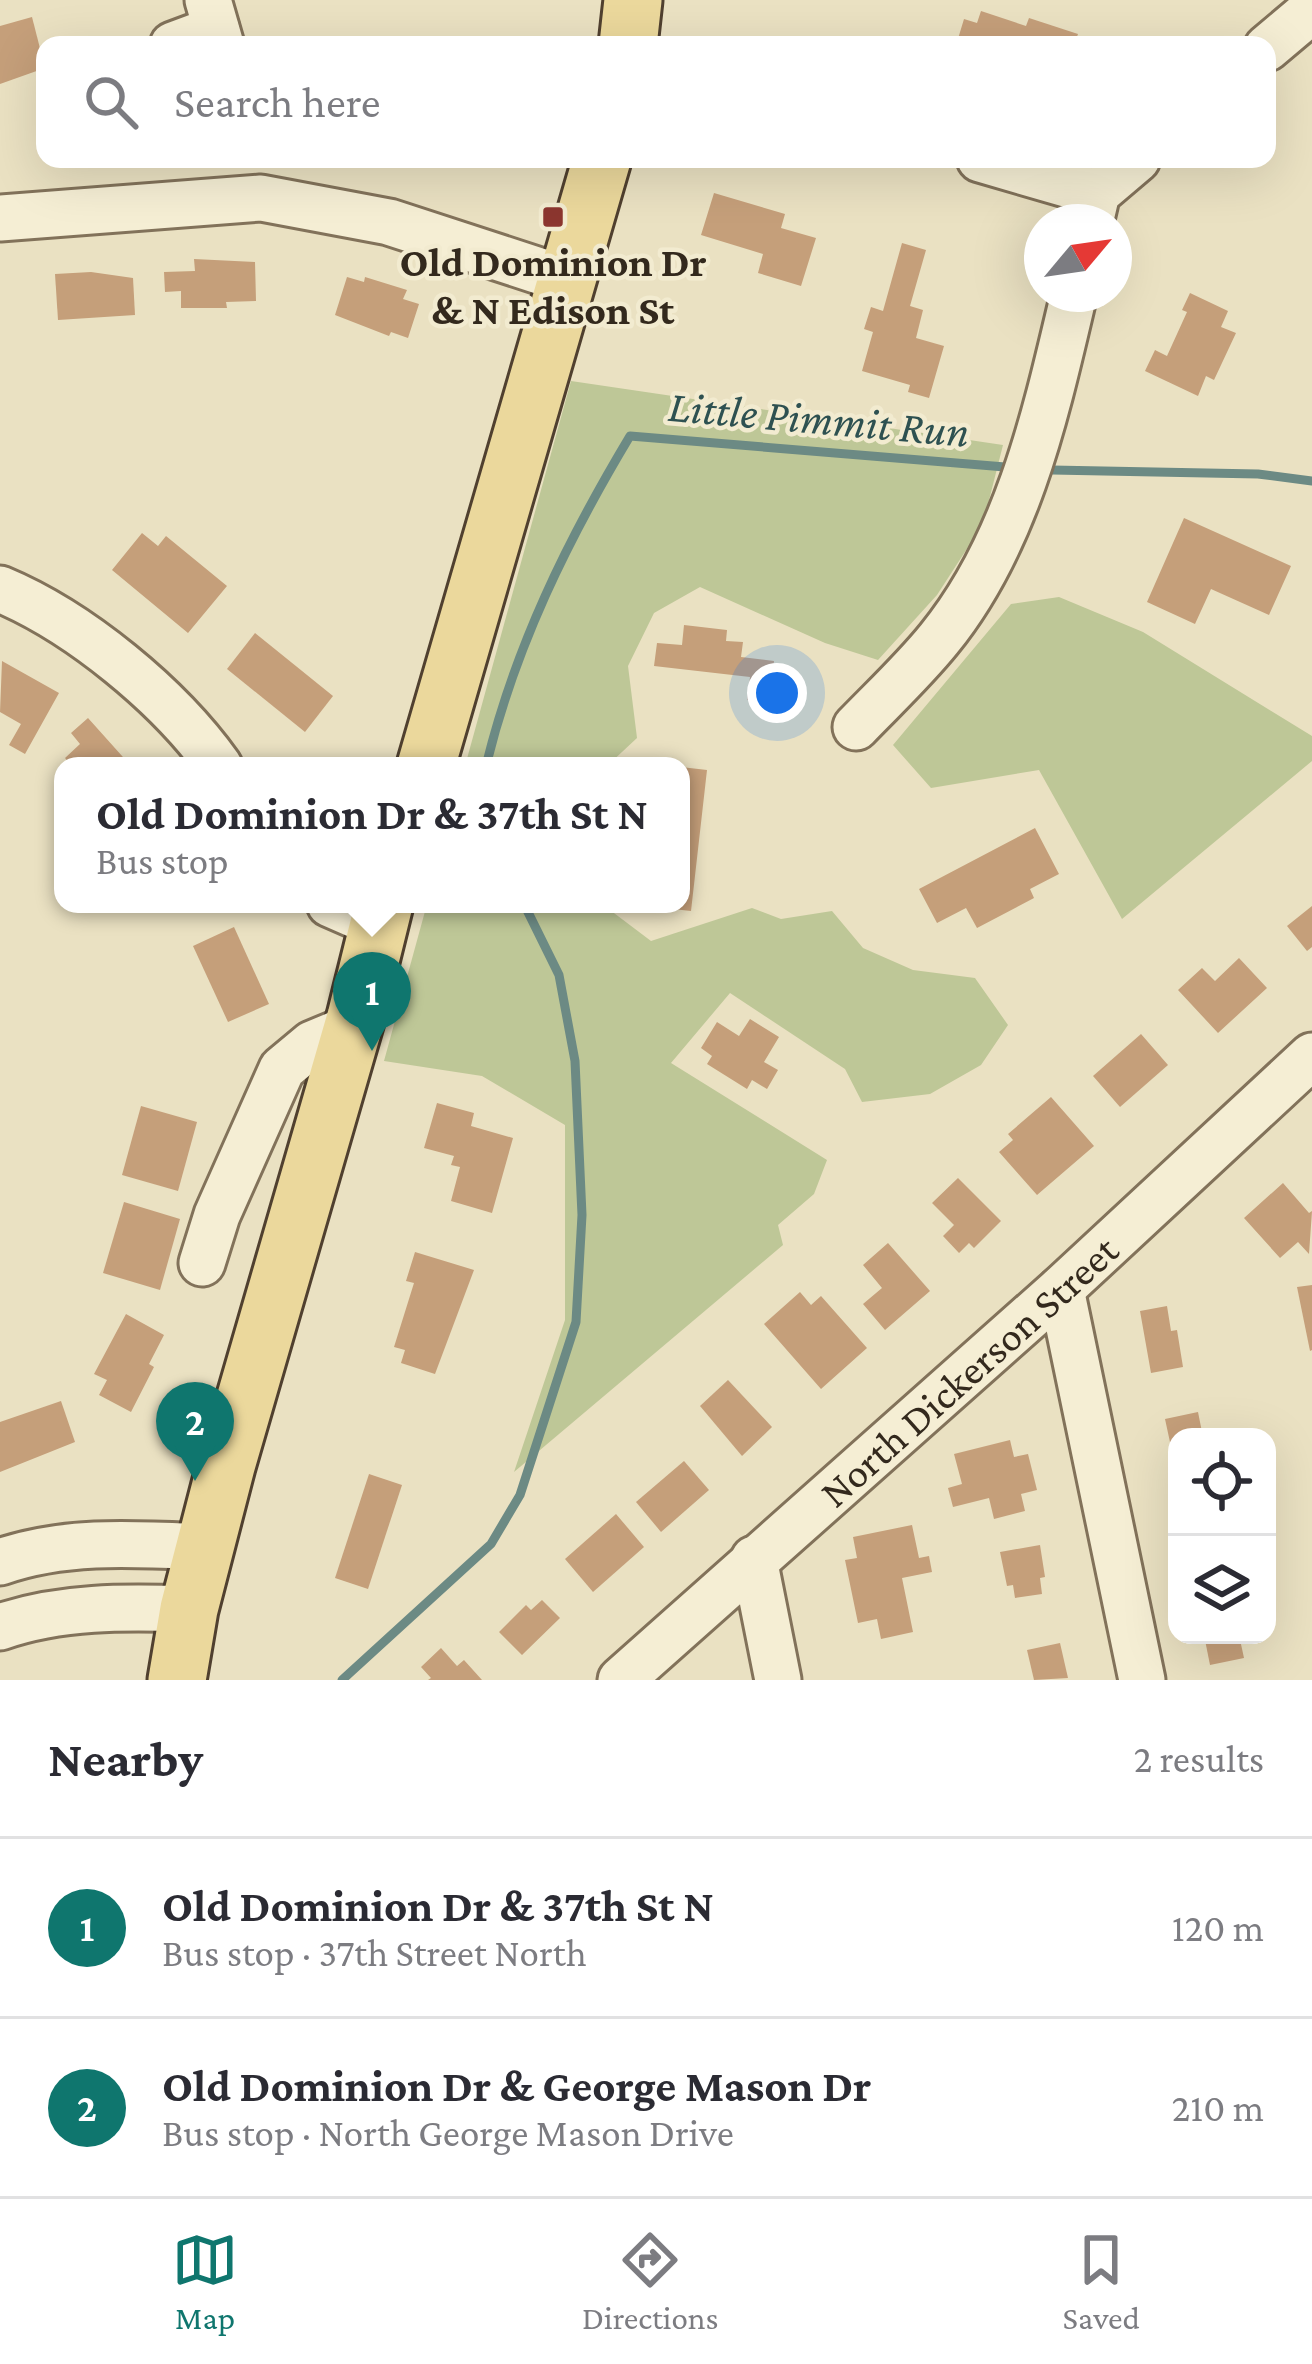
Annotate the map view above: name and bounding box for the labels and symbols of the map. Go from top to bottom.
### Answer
marker: Old Dominion Dr & N Edison St [540,204,566,230]
north arrow [1024,204,1132,312]
place label: Old Dominion Dr & N Edison St [399,238,707,333]
water label: Little Pimmit Run [666,381,971,457]
your location [747,663,807,723]
pin: 1 [333,952,411,1051]
street label: North Dickerson Street [810,1225,1128,1516]
pin: 2 [156,1382,234,1481]

